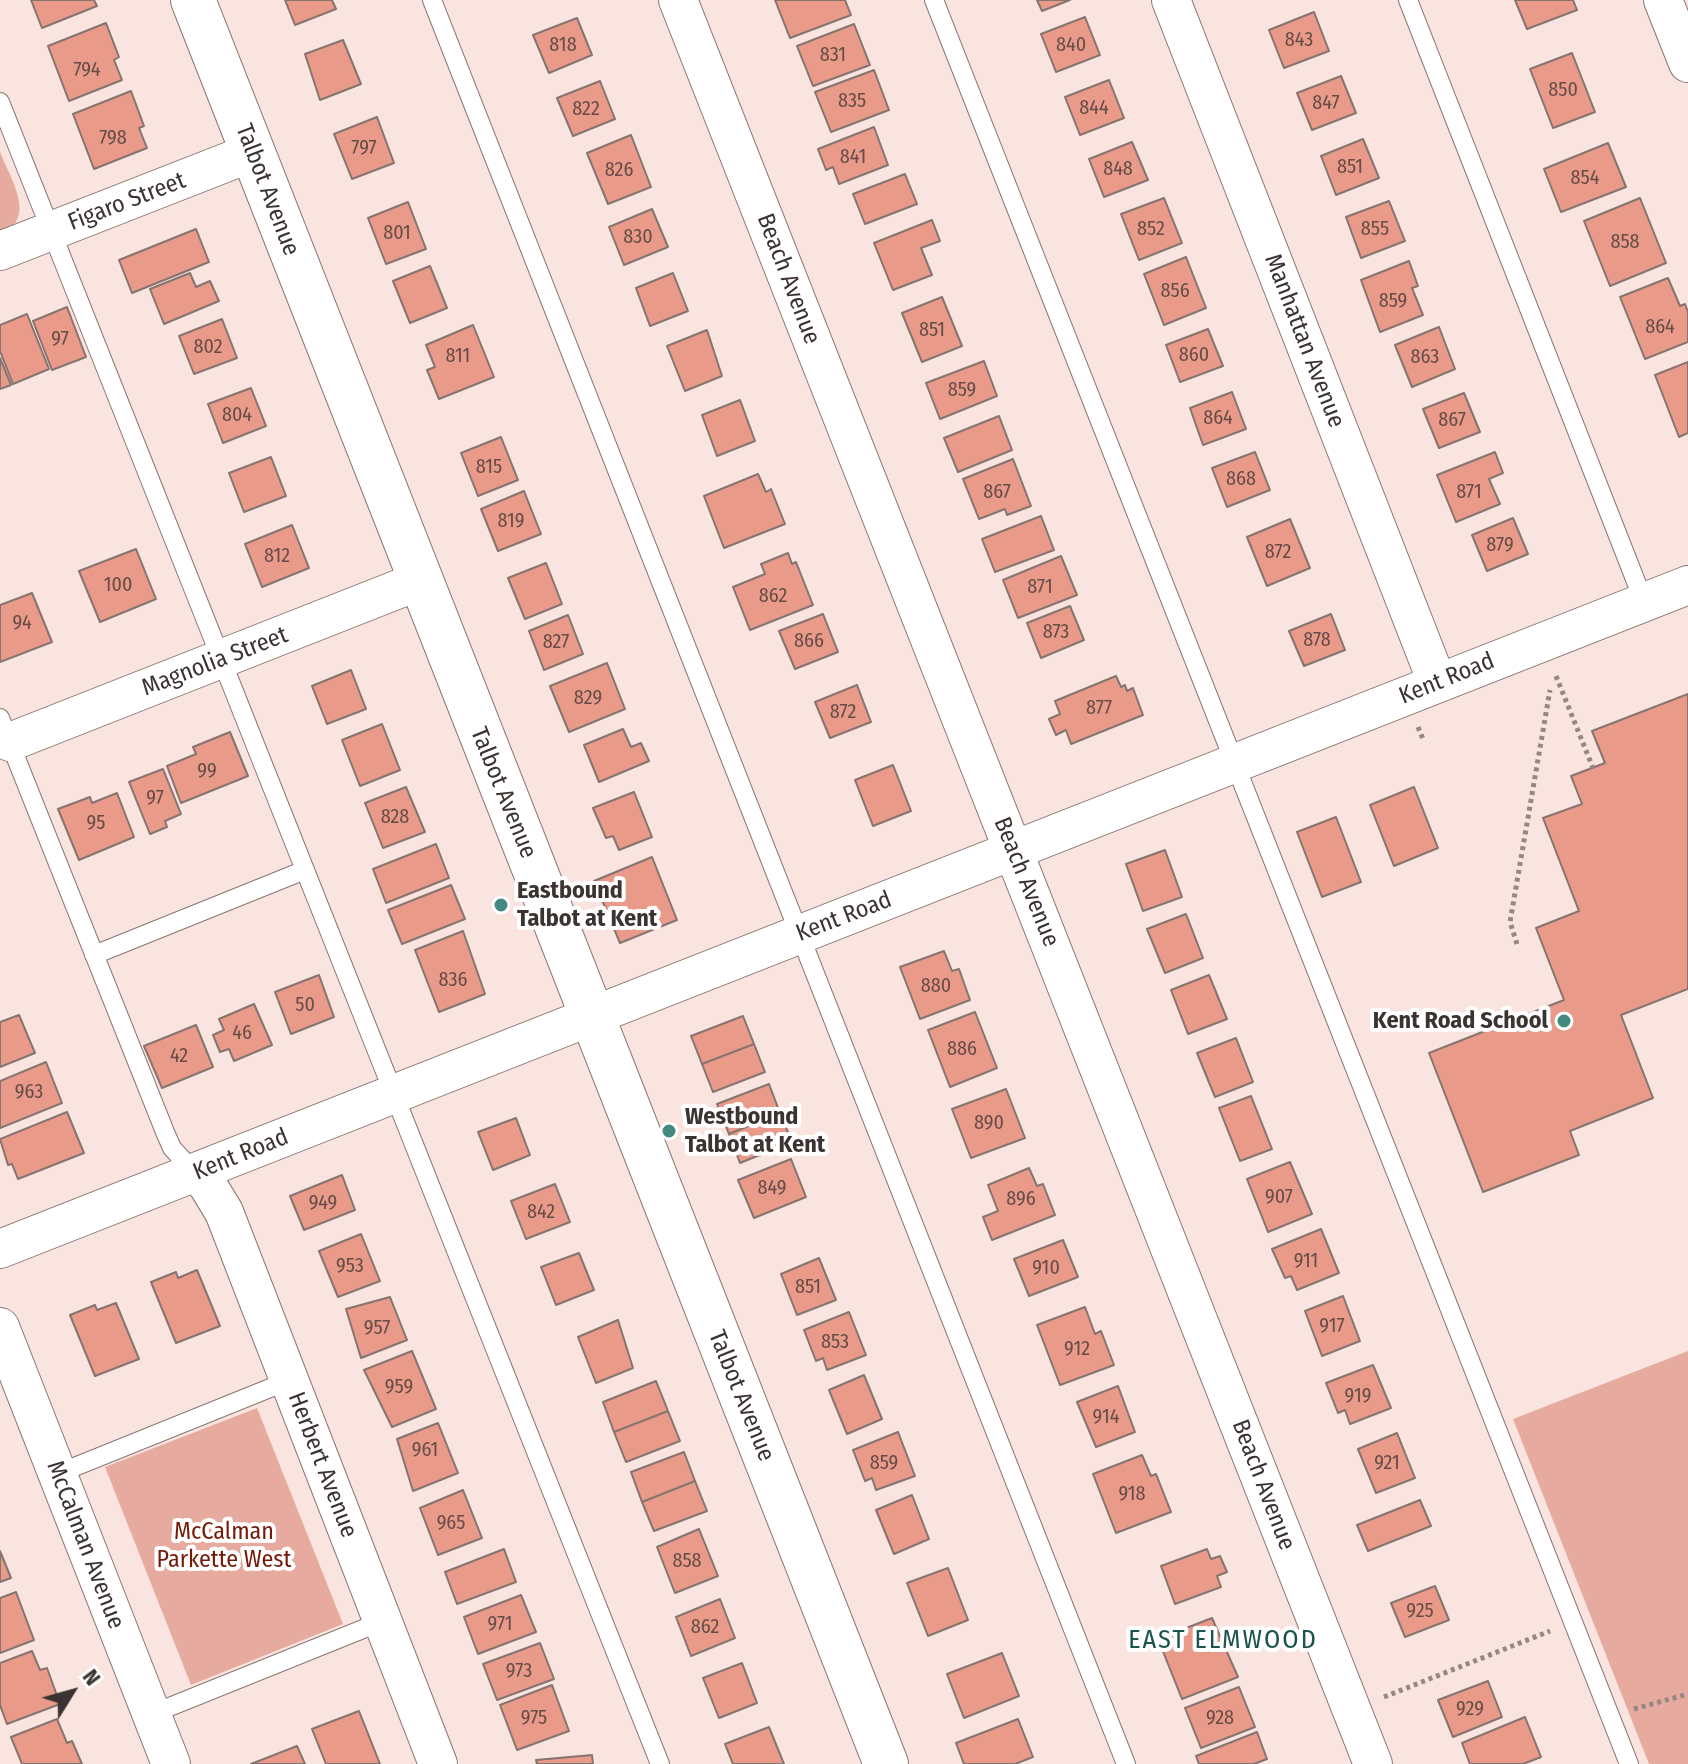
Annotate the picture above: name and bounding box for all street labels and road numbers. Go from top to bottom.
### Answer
street label: Talbot Avenue [229,120,305,260]
street label: Figaro Street [64,166,190,238]
street label: Beach Avenue [750,210,826,348]
street label: Manhattan Avenue [1258,250,1350,432]
street label: Magnolia Street [138,621,292,703]
street label: Kent Road [1395,647,1499,711]
street label: Talbot Avenue [464,723,542,863]
street label: Beach Avenue [987,813,1065,951]
street label: Kent Road [792,886,896,948]
street label: Kent Road [189,1123,293,1187]
street label: Talbot Avenue [702,1326,780,1466]
street label: Herbert Avenue [281,1388,363,1542]
street label: Beach Avenue [1225,1416,1301,1554]
street label: McCalman Avenue [40,1457,130,1633]

